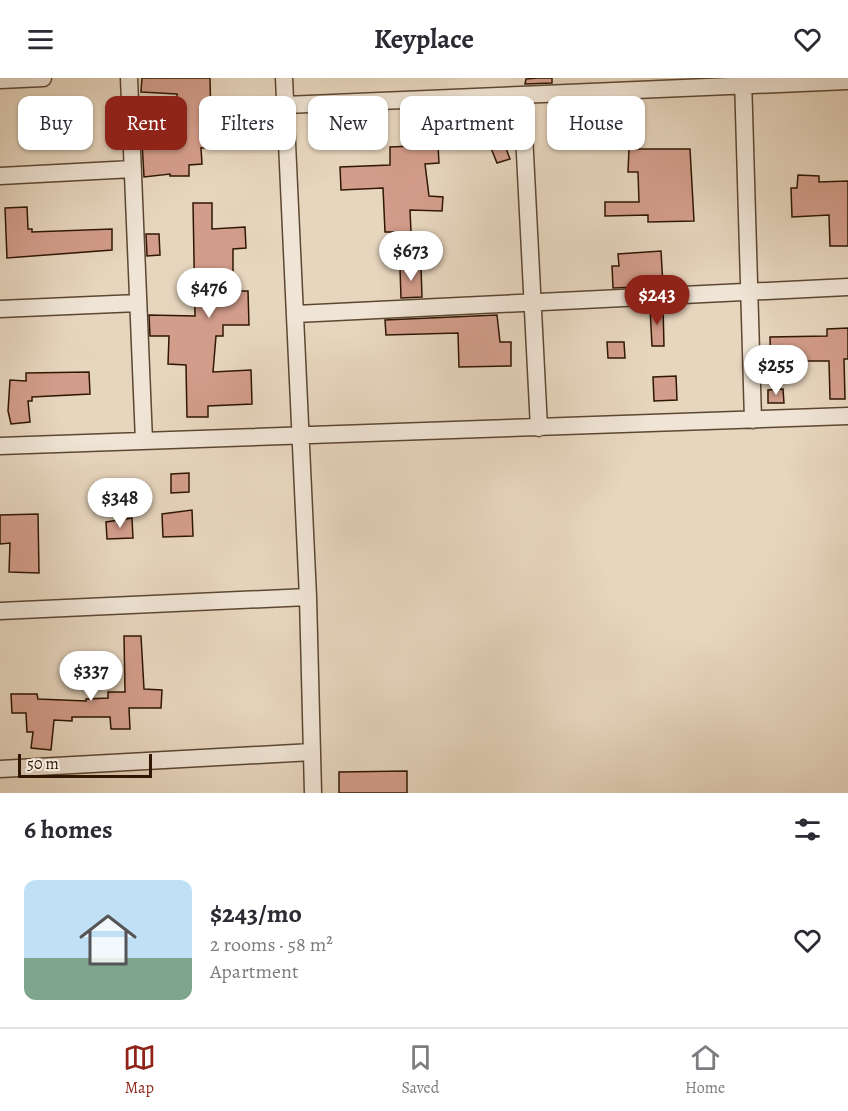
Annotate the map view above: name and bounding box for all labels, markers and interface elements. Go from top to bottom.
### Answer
text: Keyplace [374,21,474,57]
icon: menu [24,23,57,56]
icon: heart [791,23,824,56]
chip: Buy [18,96,93,150]
chip: Rent [105,96,187,150]
chip: Filters [199,96,296,150]
chip: New [308,96,388,150]
chip: Apartment [400,96,535,150]
chip: House [547,96,645,150]
pin: $673 [375,231,447,282]
text: $673 [393,237,429,264]
pin: $476 [173,268,245,319]
text: $476 [191,274,227,301]
pin: $243 [621,275,693,326]
text: $243 [639,281,675,308]
pin: $255 [740,345,812,396]
text: $255 [758,351,794,378]
pin: $348 [84,478,156,529]
text: $348 [102,484,138,511]
pin: $337 [55,651,127,702]
text: $337 [73,657,109,684]
scale bar [18,751,152,778]
text: 50 m [27,753,59,775]
text: 6 homes [24,812,113,847]
icon: filters [791,813,824,846]
text: $243/mo [210,896,302,931]
icon: home [72,904,144,976]
icon: heart [791,924,824,957]
text: 2 rooms · 58 m² [210,931,333,958]
text: Apartment [210,958,299,985]
tab: Map [123,1041,156,1099]
tab: Saved [401,1041,439,1099]
tab: Home [685,1041,725,1099]

